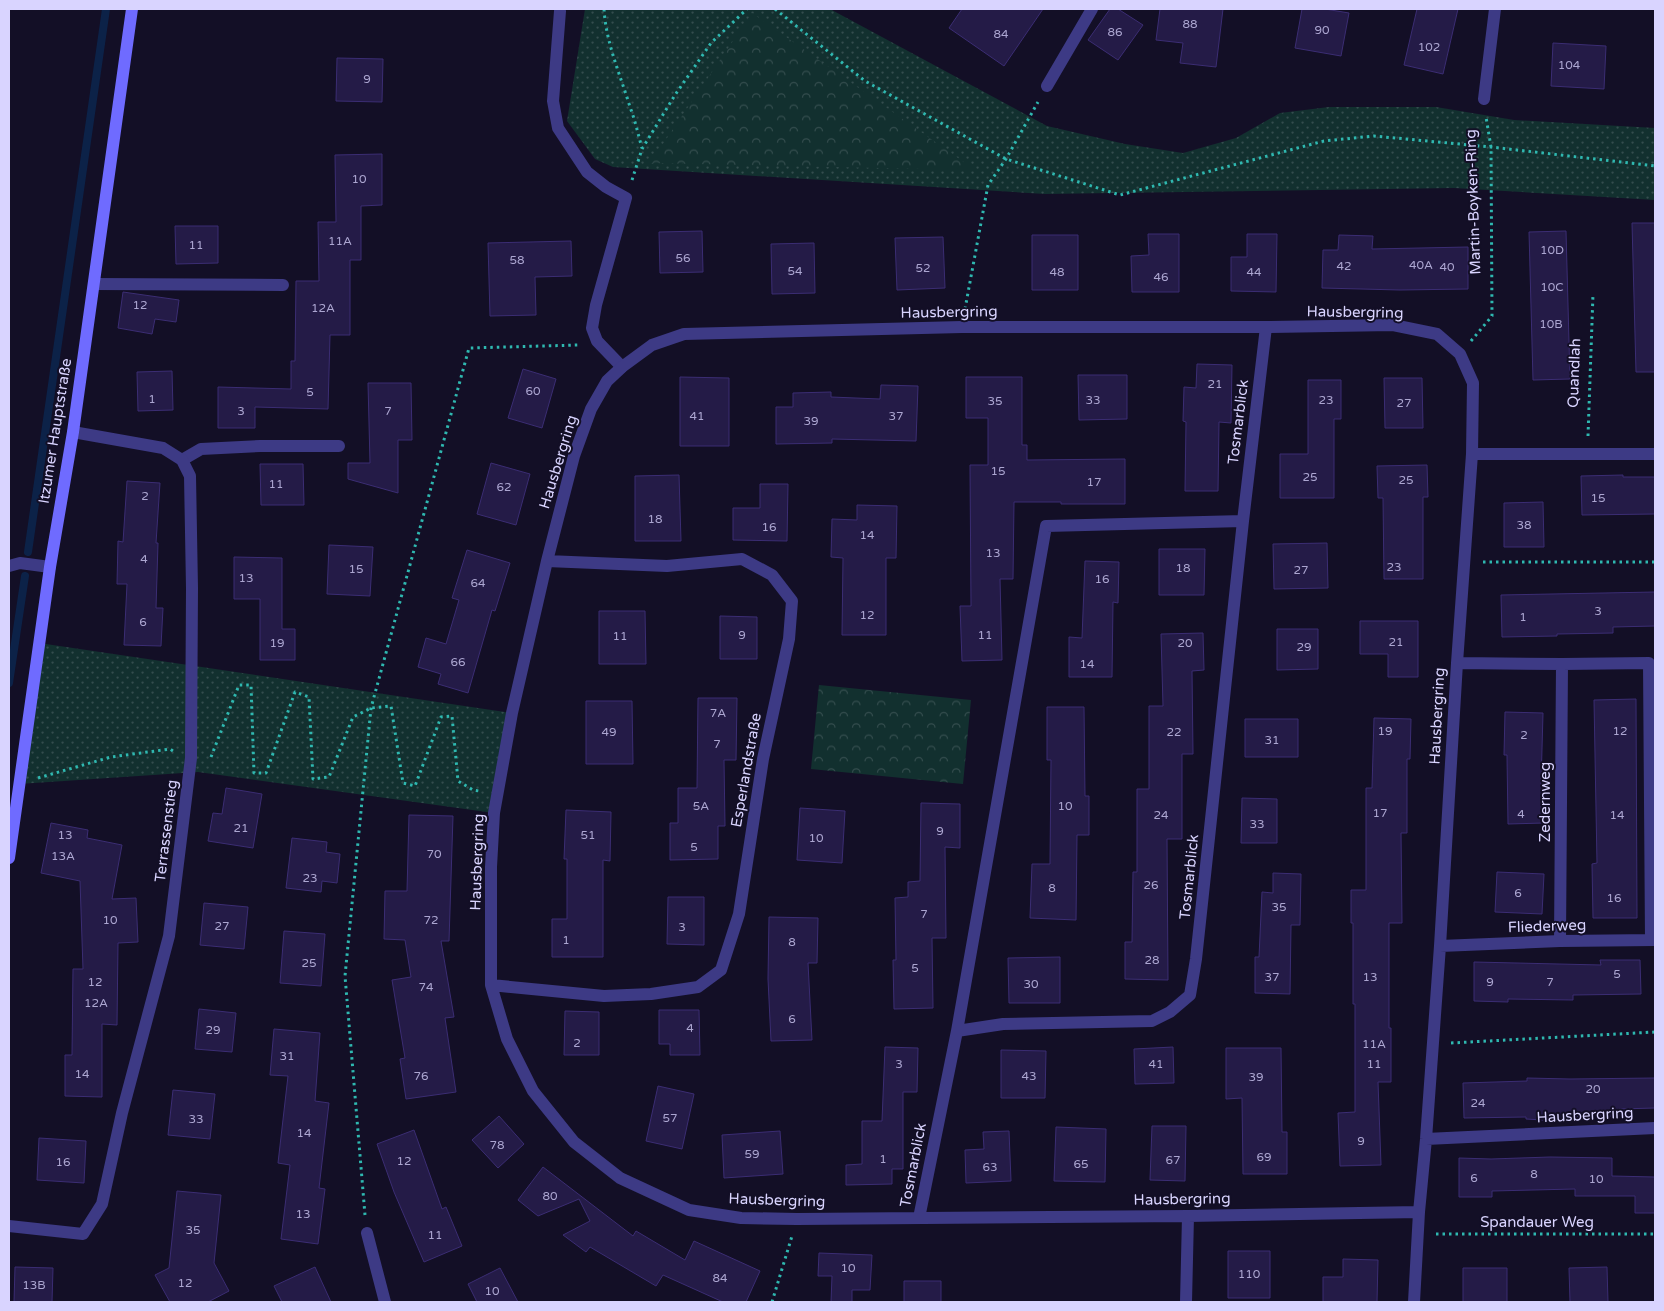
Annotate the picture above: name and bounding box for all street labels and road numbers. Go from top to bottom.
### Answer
street label: Martin-Boyken-Ring [1461,129,1485,275]
street label: Hausbergring [900,302,998,322]
street label: Hausbergring [1306,302,1404,322]
street label: Quandlah [1564,338,1584,408]
street label: Itzumer Hauptstraße [35,357,75,505]
street label: Tosmarblick [1224,378,1252,466]
street label: Hausbergring [535,413,581,511]
street label: Hausbergring [1425,667,1449,765]
street label: Esperlandstraße [727,711,765,829]
street label: Zedernweg [1536,762,1554,842]
street label: Terrassenstieg [151,779,181,883]
street label: Hausbergring [466,813,488,911]
street label: Tosmarblick [1176,834,1202,920]
street label: Fliederweg [1508,916,1586,936]
street label: Hausbergring [1536,1103,1634,1127]
street label: Tosmarblick [896,1121,930,1209]
street label: Hausbergring [728,1189,826,1211]
street label: Hausbergring [1133,1189,1231,1209]
street label: Spandauer Weg [1480,1213,1594,1231]

